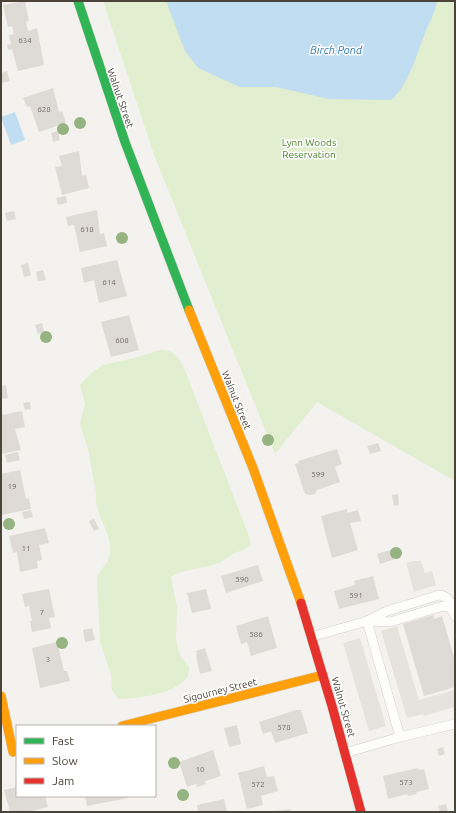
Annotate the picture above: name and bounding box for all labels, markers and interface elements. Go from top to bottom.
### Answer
house number: 634 [18,36,32,45]
water label: Birch Pond [310,44,363,56]
street label: Walnut Street [105,67,136,130]
house number: 628 [37,105,51,114]
park label: Lynn Woods Reservation [282,137,336,160]
house number: 618 [80,225,94,234]
house number: 614 [102,278,116,287]
house number: 608 [115,336,129,345]
street label: Walnut Street [220,369,253,431]
house number: 599 [311,470,325,479]
house number: 19 [7,482,17,491]
house number: 11 [21,544,31,553]
house number: 590 [235,575,249,584]
house number: 591 [349,591,363,600]
house number: 7 [40,608,44,617]
house number: 586 [249,630,263,639]
house number: 3 [46,655,50,664]
street label: Sigourney Street [182,676,258,705]
street label: Walnut Street [330,676,357,739]
house number: 578 [277,723,291,732]
legend [16,725,156,797]
text: Fast [52,734,74,747]
text: Slow [52,754,78,767]
house number: 10 [195,765,205,774]
text: Jam [52,774,74,787]
house number: 573 [399,778,413,787]
house number: 572 [251,780,265,789]

